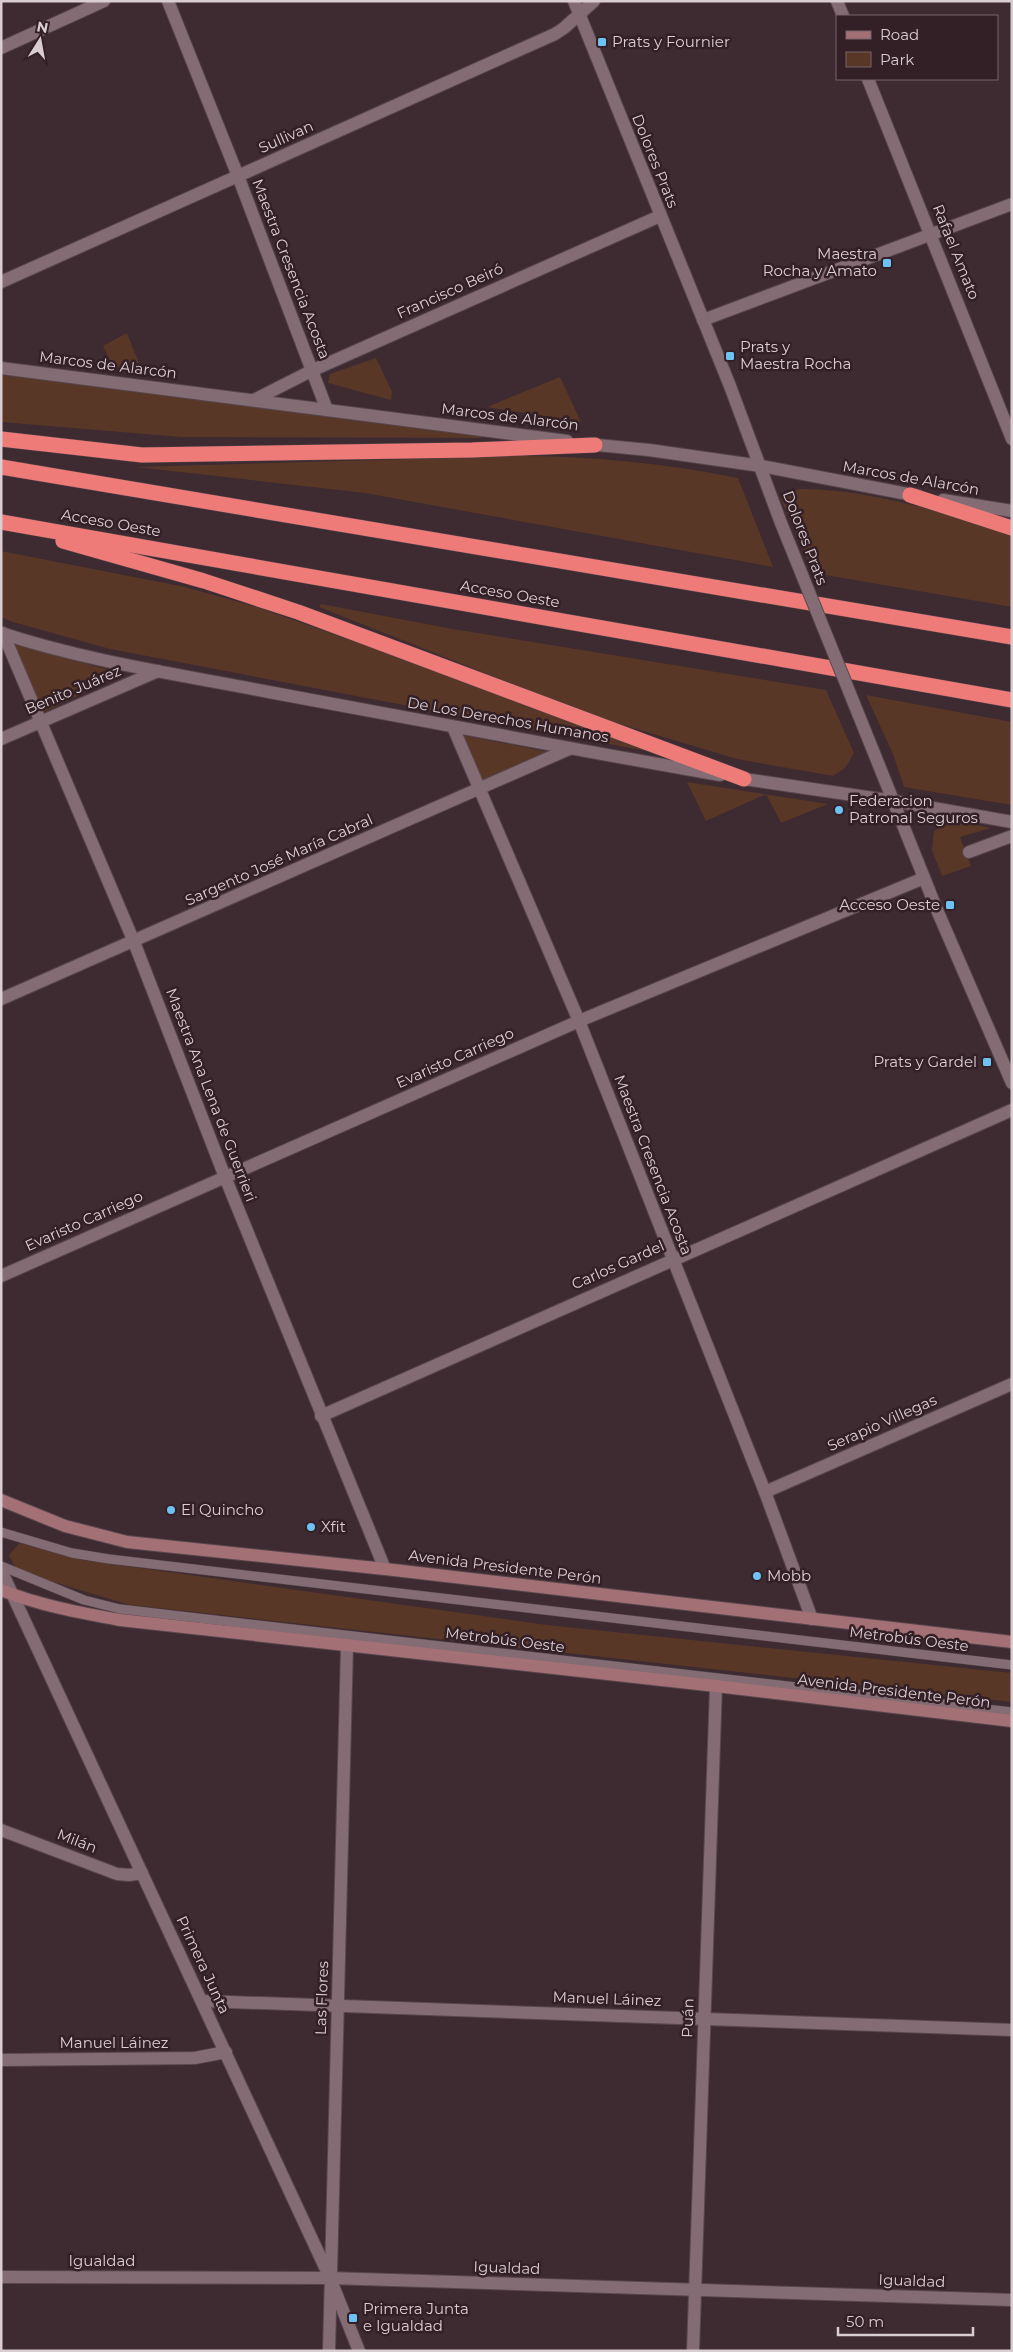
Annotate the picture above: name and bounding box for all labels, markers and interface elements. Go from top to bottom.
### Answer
north arrow [15,15,65,65]
legend [836,15,998,80]
text: N [35,17,50,37]
text: Road [880,25,919,44]
place label: Prats y Fournier [612,32,730,51]
marker: Prats y Fournier [596,36,608,48]
text: Park [880,50,914,69]
street label: Dolores Prats [628,111,683,210]
street label: Sullivan [255,116,316,157]
street label: Maestra Cresencia Acosta [248,176,335,362]
street label: Rafael Amato [929,201,984,302]
place label: Maestra Rocha y Amato [763,244,877,280]
marker: Maestra Rocha y Amato [881,257,893,269]
street label: Francisco Beiró [394,259,506,323]
place label: Prats y Maestra Rocha [740,337,851,373]
street label: Marcos de Alarcón [38,347,178,382]
marker: Prats y Maestra Rocha [724,350,736,362]
street label: Marcos de Alarcón [440,399,580,434]
street label: Marcos de Alarcón [841,456,981,499]
street label: Dolores Prats [779,488,832,588]
street label: Acceso Oeste [60,504,162,541]
street label: Acceso Oeste [459,575,561,612]
street label: Benito Juárez [22,661,124,718]
street label: De Los Derechos Humanos [406,692,610,747]
place label: Federacion Patronal Seguros [849,791,978,827]
marker: Federacion Patronal Seguros [833,804,845,816]
street label: Sargento José María Cabral [182,809,376,910]
place label: Acceso Oeste [839,895,940,914]
marker: Acceso Oeste [944,899,956,911]
street label: Maestra Ana Lena de Guerrieri [162,985,261,1204]
street label: Evaristo Carriego [393,1023,517,1092]
place label: Prats y Gardel [873,1052,977,1071]
marker: Prats y Gardel [981,1056,993,1068]
street label: Maestra Cresencia Acosta [610,1072,697,1258]
street label: Evaristo Carriego [22,1186,146,1255]
street label: Carlos Gardel [568,1236,667,1293]
street label: Serapio Villegas [824,1390,940,1455]
place label: El Quincho [181,1500,264,1519]
marker: El Quincho [165,1504,177,1516]
place label: Xfit [321,1517,346,1536]
marker: Xfit [305,1521,317,1533]
street label: Avenida Presidente Perón [407,1545,603,1588]
place label: Mobb [767,1566,811,1585]
marker: Mobb [751,1570,763,1582]
street label: Metrobús Oeste [848,1622,970,1655]
street label: Metrobús Oeste [444,1623,566,1656]
street label: Avenida Presidente Perón [796,1669,992,1712]
street label: Milán [54,1824,100,1857]
street label: Primera Junta [172,1913,234,2017]
street label: Las Flores [311,1961,332,2035]
street label: Manuel Láinez [552,1987,662,2010]
street label: Puán [677,1998,698,2038]
street label: Manuel Láinez [60,2033,169,2052]
street label: Igualdad [69,2251,135,2270]
street label: Igualdad [473,2257,541,2278]
street label: Igualdad [878,2270,946,2291]
place label: Primera Junta e Igualdad [363,2299,469,2335]
scale bar [838,2304,973,2336]
marker: Primera Junta e Igualdad [347,2312,359,2324]
text: 50 m [846,2312,884,2331]

